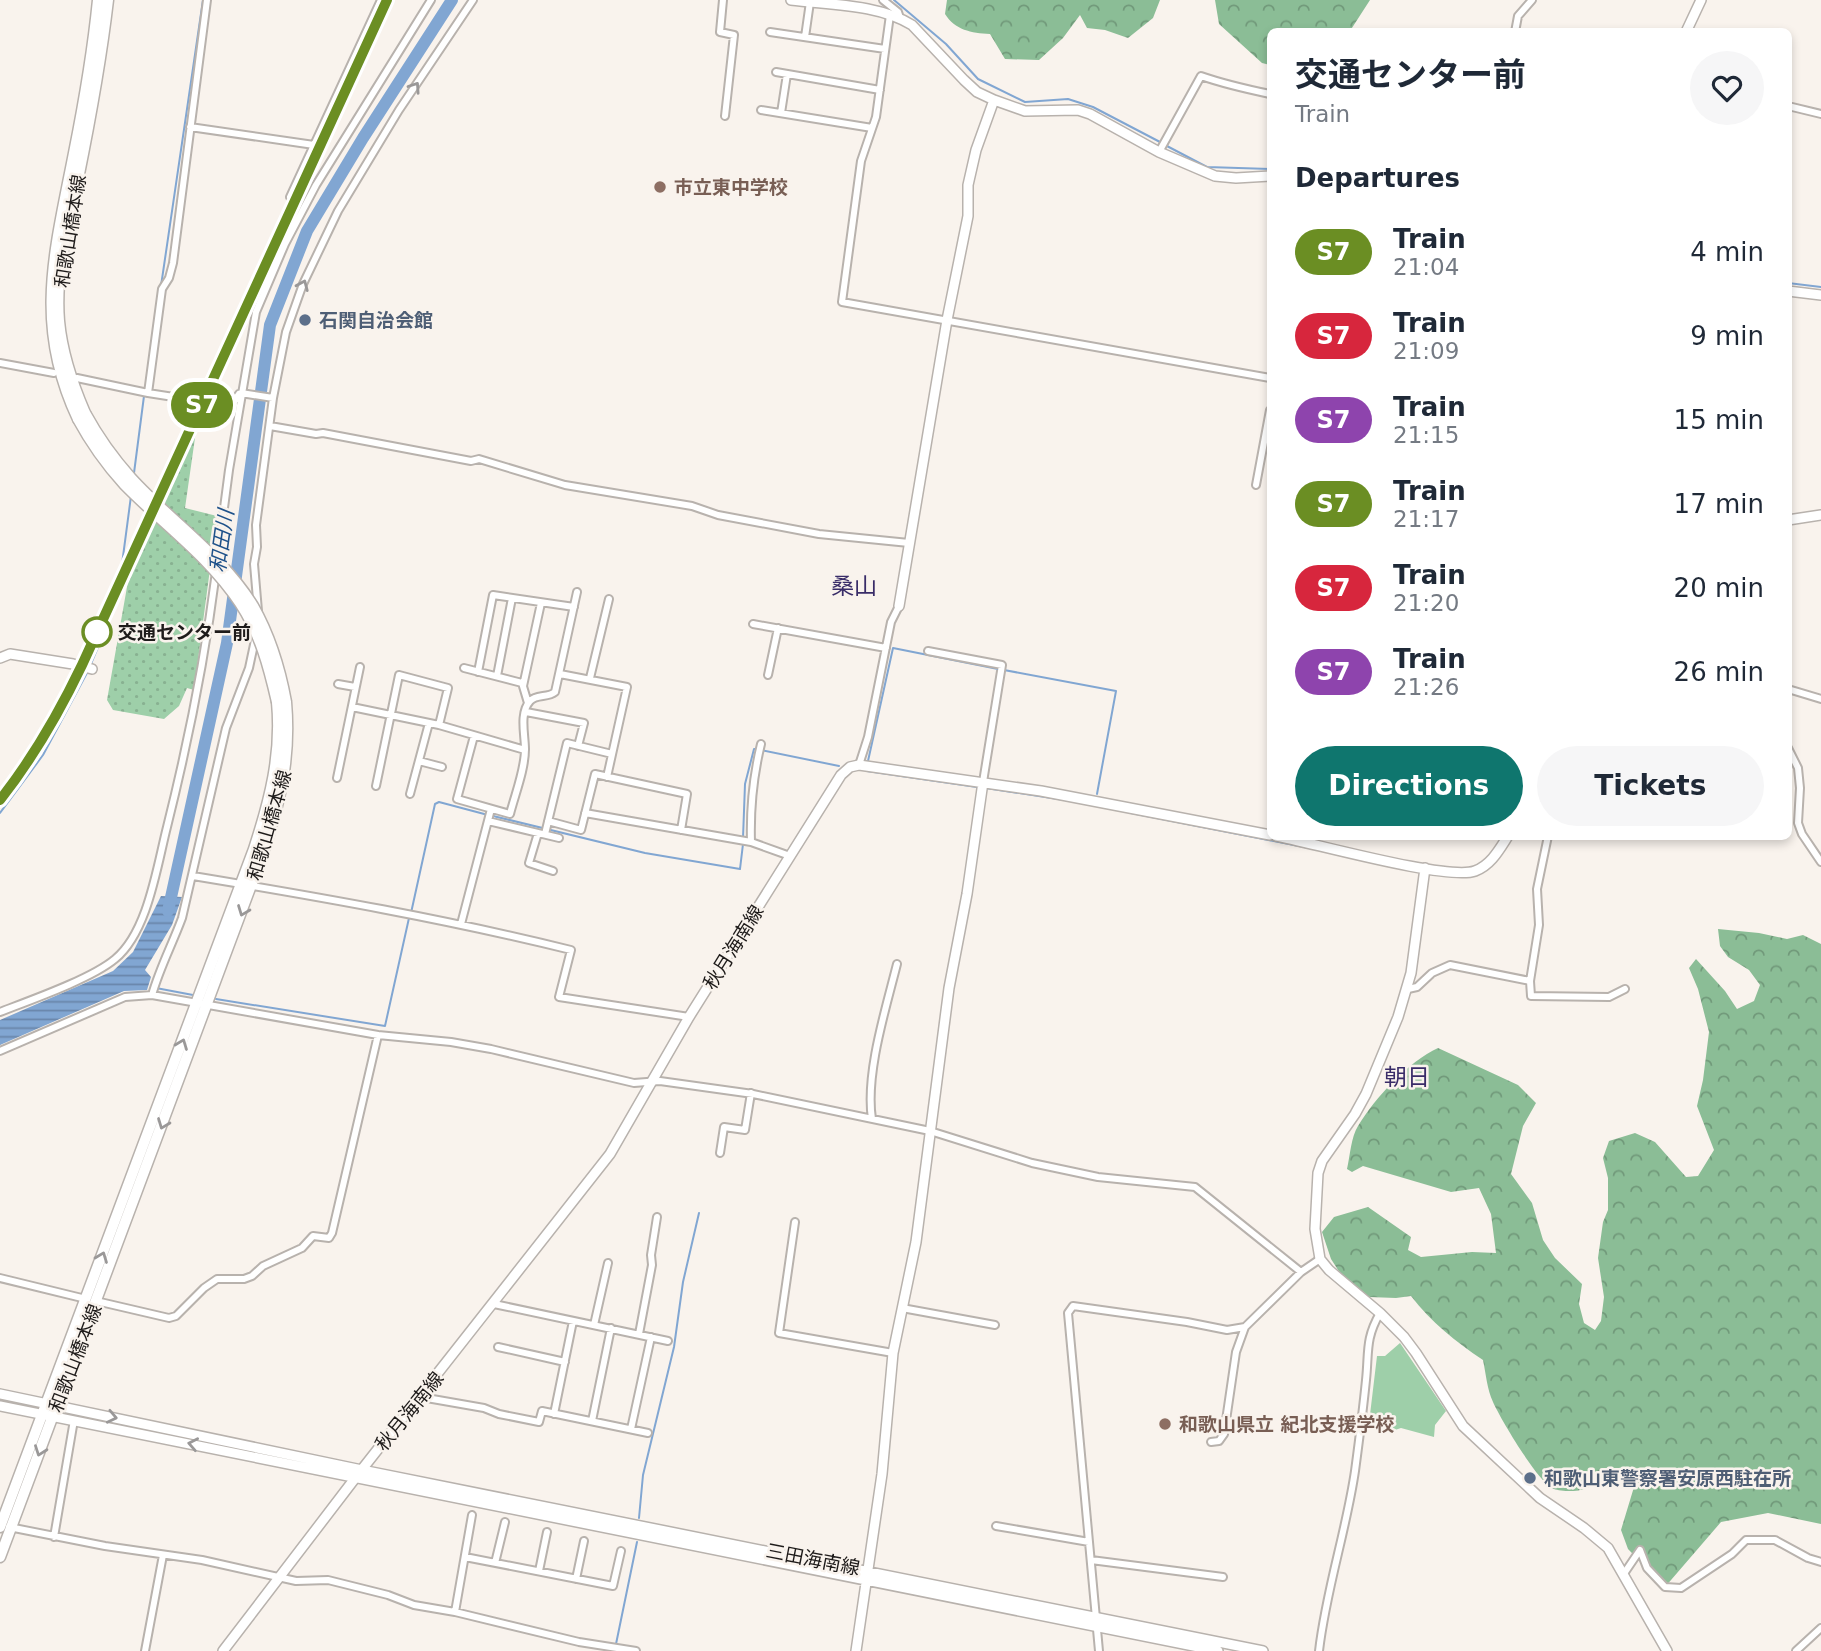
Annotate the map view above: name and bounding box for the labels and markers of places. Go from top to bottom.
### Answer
place label: 市立東中学校 [674,176,788,198]
marker: 市立東中学校 [652,179,668,195]
place label: 石関自治会館 [319,309,433,331]
marker: 石関自治会館 [297,312,313,328]
marker: 交通センター前 [82,617,112,647]
place label: 交通センター前 [118,621,251,643]
place label: 和歌山県立 紀北支援学校 [1179,1413,1395,1435]
marker: 和歌山県立 紀北支援学校 [1157,1416,1173,1432]
place label: 和歌山東警察署安原西駐在所 [1544,1467,1791,1489]
marker: 和歌山東警察署安原西駐在所 [1522,1470,1538,1486]

